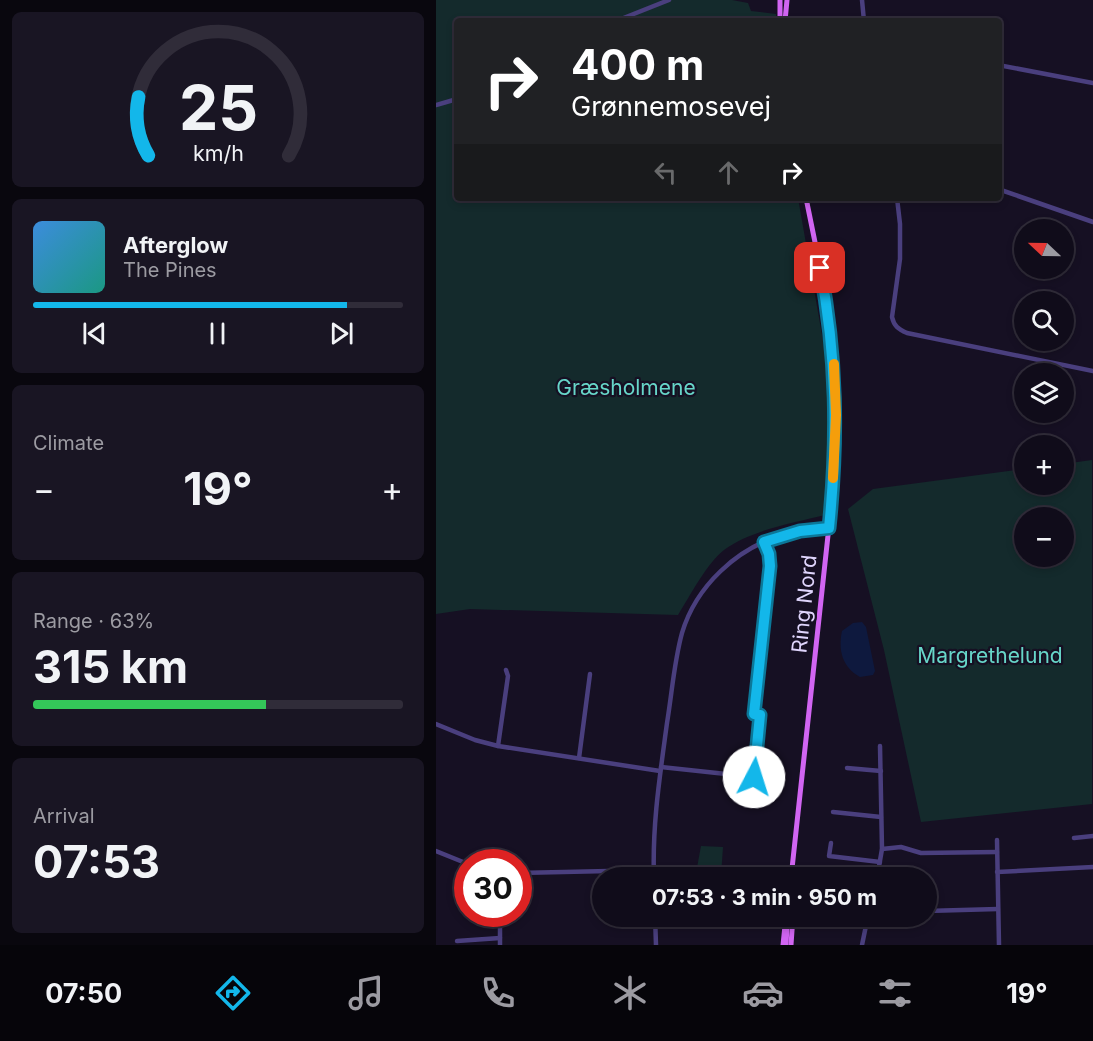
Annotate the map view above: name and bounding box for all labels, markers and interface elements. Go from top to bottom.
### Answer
text: 400 m [571,39,704,90]
icon: right [472,42,550,120]
text: 25 [178,70,258,145]
text: Grønnemosevej [571,90,771,123]
text: km/h [193,141,243,167]
icon: left [649,156,682,189]
icon: ahead [712,156,745,189]
icon: right [775,156,808,189]
north arrow [1014,219,1074,279]
map controls [1014,219,1074,567]
text: Afterglow [123,232,228,258]
pin [794,242,845,293]
icon: arrive [803,251,836,284]
text: The Pines [123,258,217,282]
button: search [1014,291,1074,351]
icon: previous [78,317,111,350]
icon: pause [201,317,234,350]
icon: next [325,317,358,350]
button: layers [1014,363,1074,423]
park label: Græsholmene [556,375,696,400]
text: Climate [33,431,104,455]
button: + [1014,435,1074,495]
text: 19° [183,461,253,516]
text: − [33,469,55,509]
text: + [381,469,403,509]
button: − [1014,507,1074,567]
street label: Ring Nord [786,554,822,654]
text: Range · 63% [33,609,154,633]
text: 315 km [33,639,188,694]
park label: Margrethelund [917,643,1063,668]
position arrow [722,745,786,809]
text: Arrival [33,804,95,828]
text: 07:53 [33,834,160,889]
speed limit sign: 30 [454,849,532,927]
text: 07:53 · 3 min · 950 m [652,884,877,910]
icon: directions [212,972,254,1014]
icon: music [345,972,387,1014]
icon: phone [477,972,519,1014]
icon: climate [609,972,651,1014]
icon: car [742,972,784,1014]
icon: filters [874,972,916,1014]
text: 07:50 [45,977,122,1010]
text: 19° [1006,977,1048,1010]

